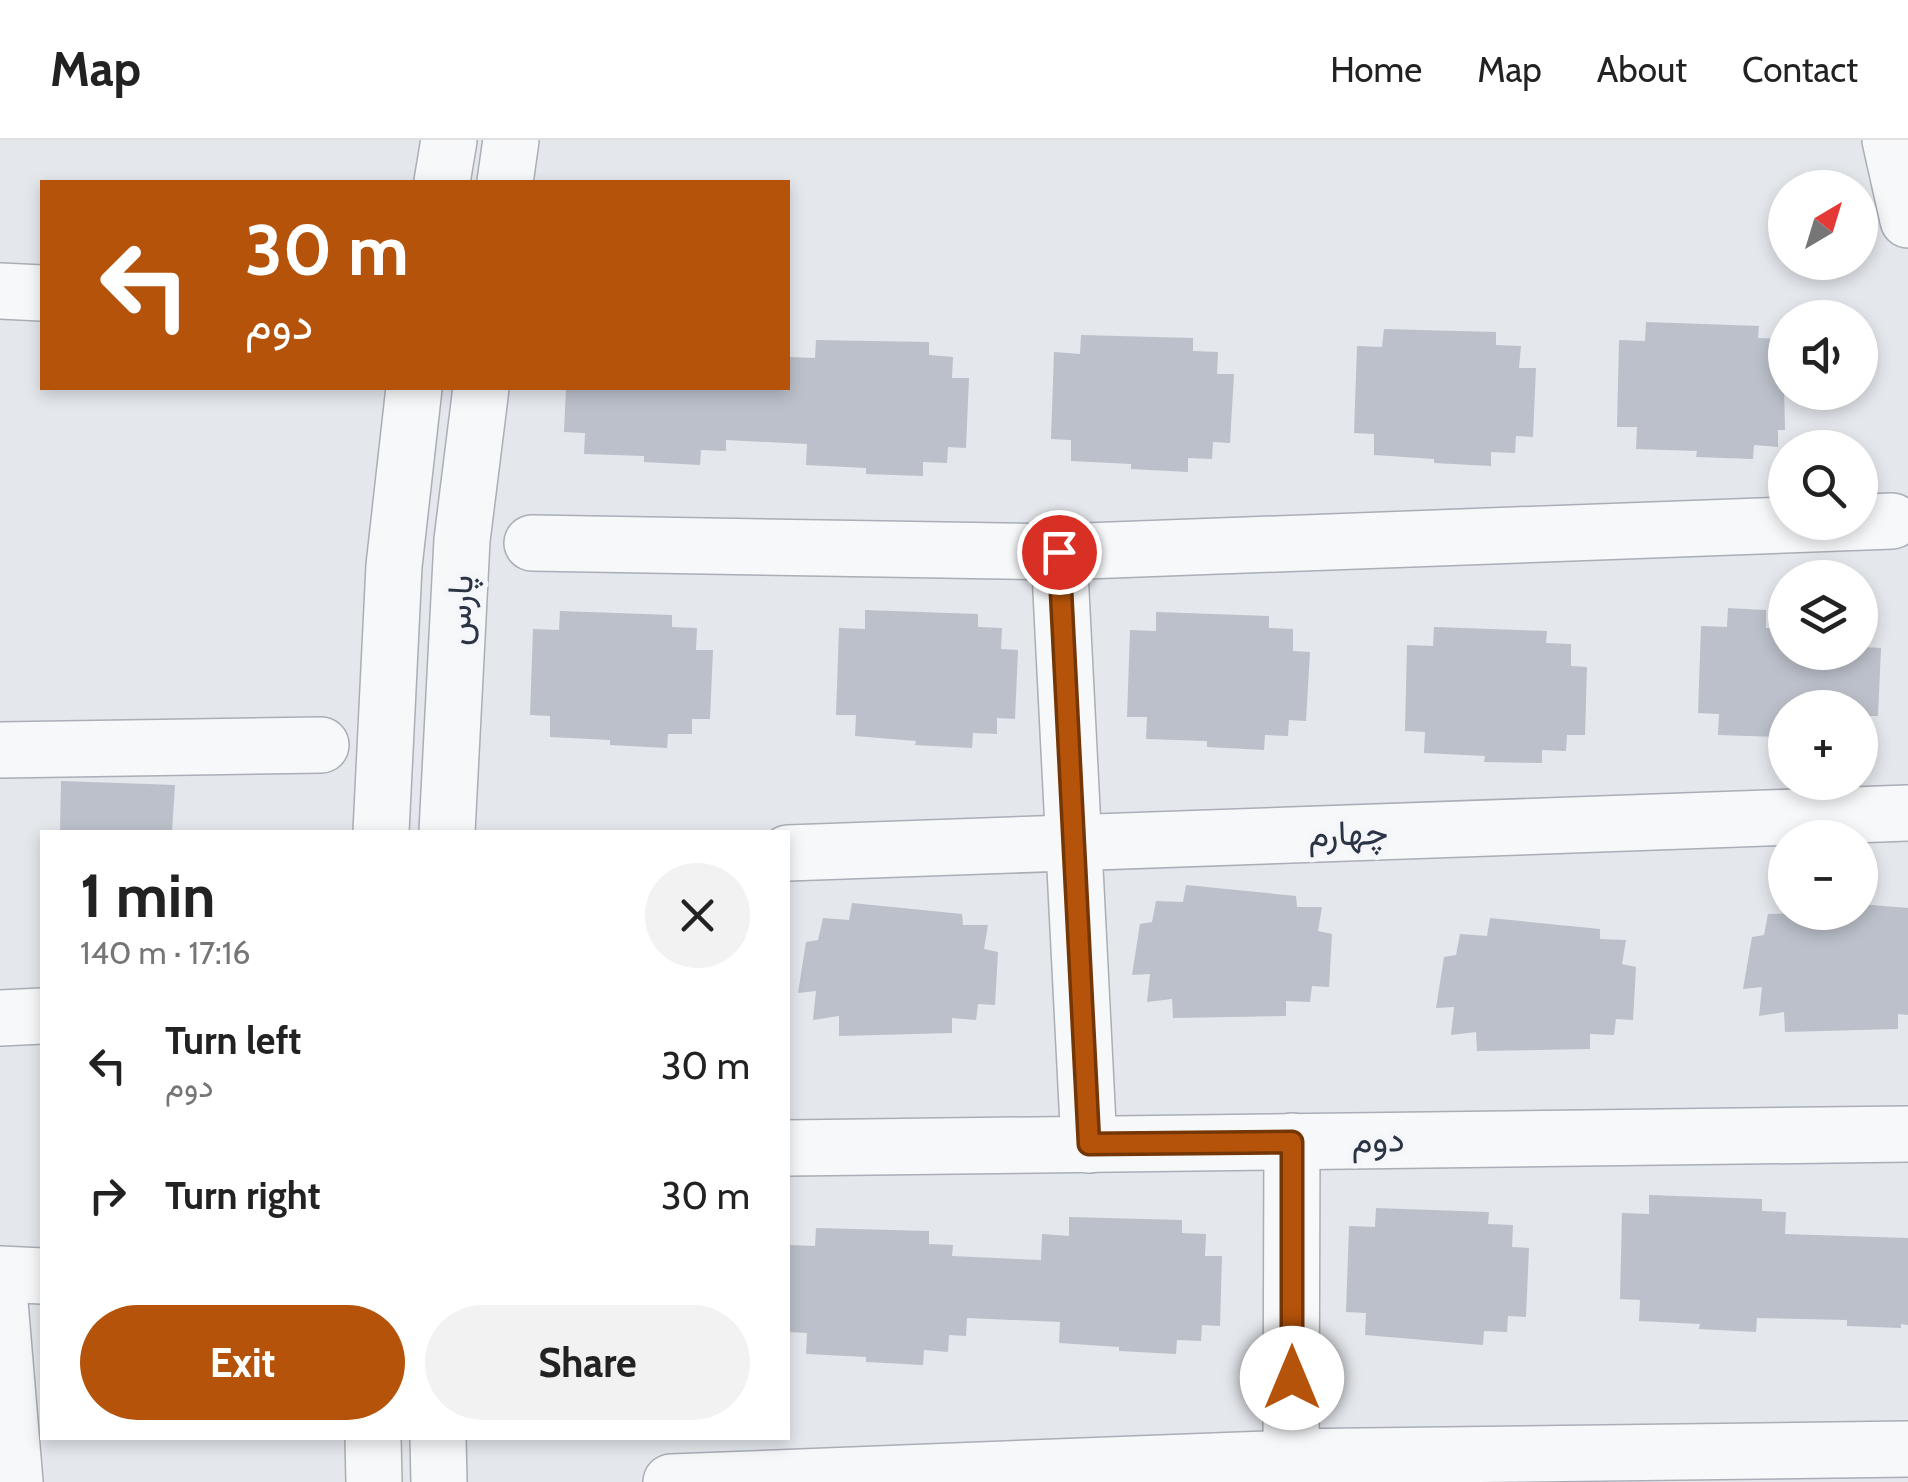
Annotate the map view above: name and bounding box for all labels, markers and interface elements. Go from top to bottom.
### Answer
text: Map [50,40,141,98]
text: Home [1330,48,1422,91]
text: Map [1477,48,1542,91]
text: About [1597,48,1687,91]
text: Contact [1742,48,1858,91]
north arrow [1768,170,1878,280]
map controls [1768,170,1878,930]
text: 30 m [245,207,409,293]
icon: left [80,220,210,350]
text: دوم [245,296,313,350]
button: sound [1768,300,1878,410]
button: search [1768,430,1878,540]
pin [1017,510,1102,595]
icon: arrive [1032,525,1087,580]
button: layers [1768,560,1878,670]
street label: پارس [435,574,485,647]
button: + [1768,690,1878,800]
street label: چهارم [1307,810,1389,858]
button: − [1768,820,1878,930]
text: 1 min [80,859,215,932]
button: close [645,863,750,968]
text: 140 m · 17:16 [80,933,250,972]
text: Turn left [165,1017,301,1064]
icon: left [80,1038,135,1093]
text: 30 m [661,1042,750,1089]
text: دوم [165,1066,214,1105]
street label: دوم [1351,1118,1405,1163]
icon: right [80,1168,135,1223]
text: Turn right [165,1172,321,1219]
text: 30 m [661,1172,750,1219]
button: Exit [80,1305,405,1420]
button: Share [425,1305,750,1420]
position arrow [1240,1326,1344,1430]

